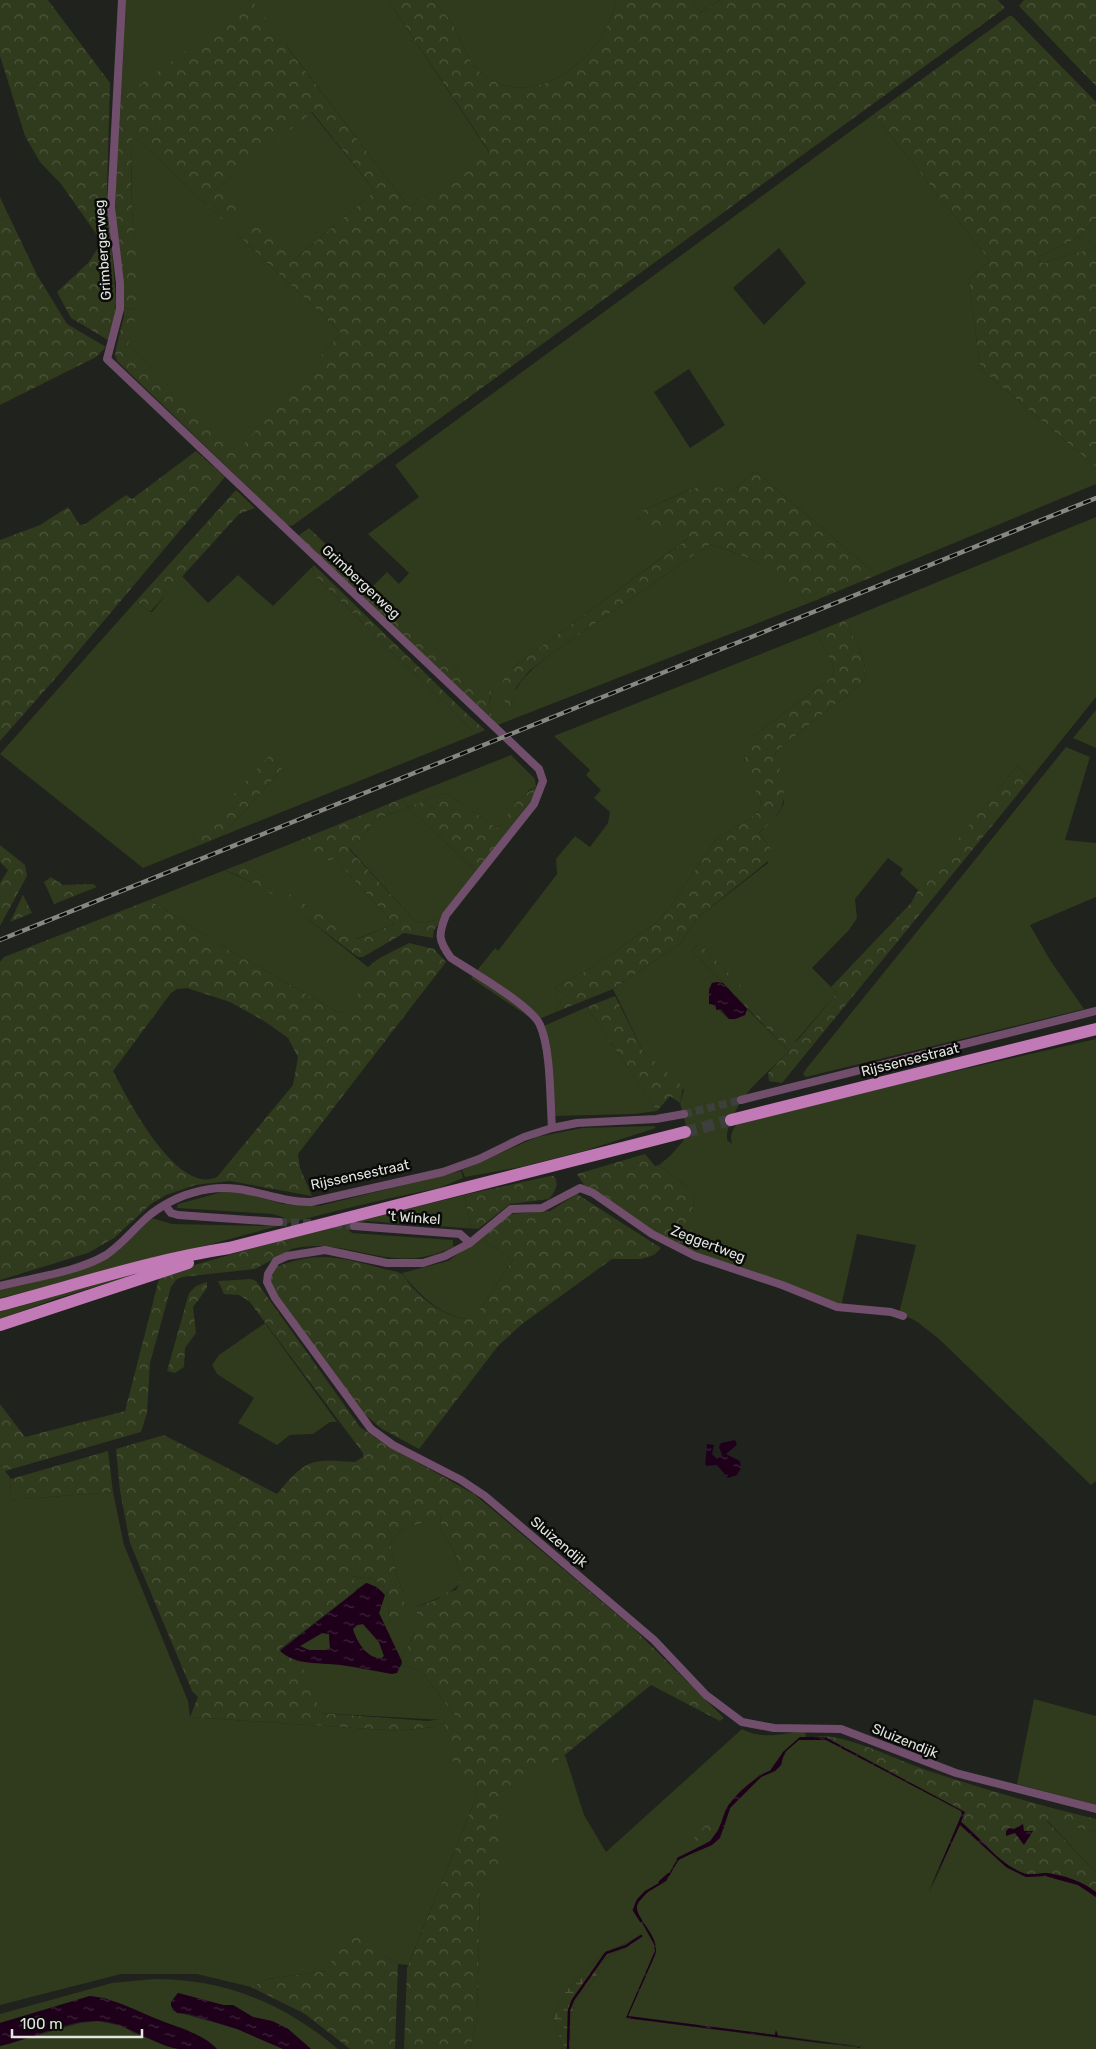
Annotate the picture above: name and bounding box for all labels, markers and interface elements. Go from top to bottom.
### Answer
street label: Grimbergerweg [91,199,115,301]
street label: Grimbergerweg [318,541,404,623]
street label: Rijssensestraat [859,1039,961,1080]
street label: Rijssensestraat [309,1156,411,1194]
street label: 't Winkel [387,1208,441,1228]
street label: Zeggertweg [668,1222,748,1266]
street label: Sluizendijk [527,1513,592,1571]
street label: Sluizendijk [869,1720,941,1762]
scale bar [12,2006,142,2038]
text: 100 m [20,2015,62,2033]

